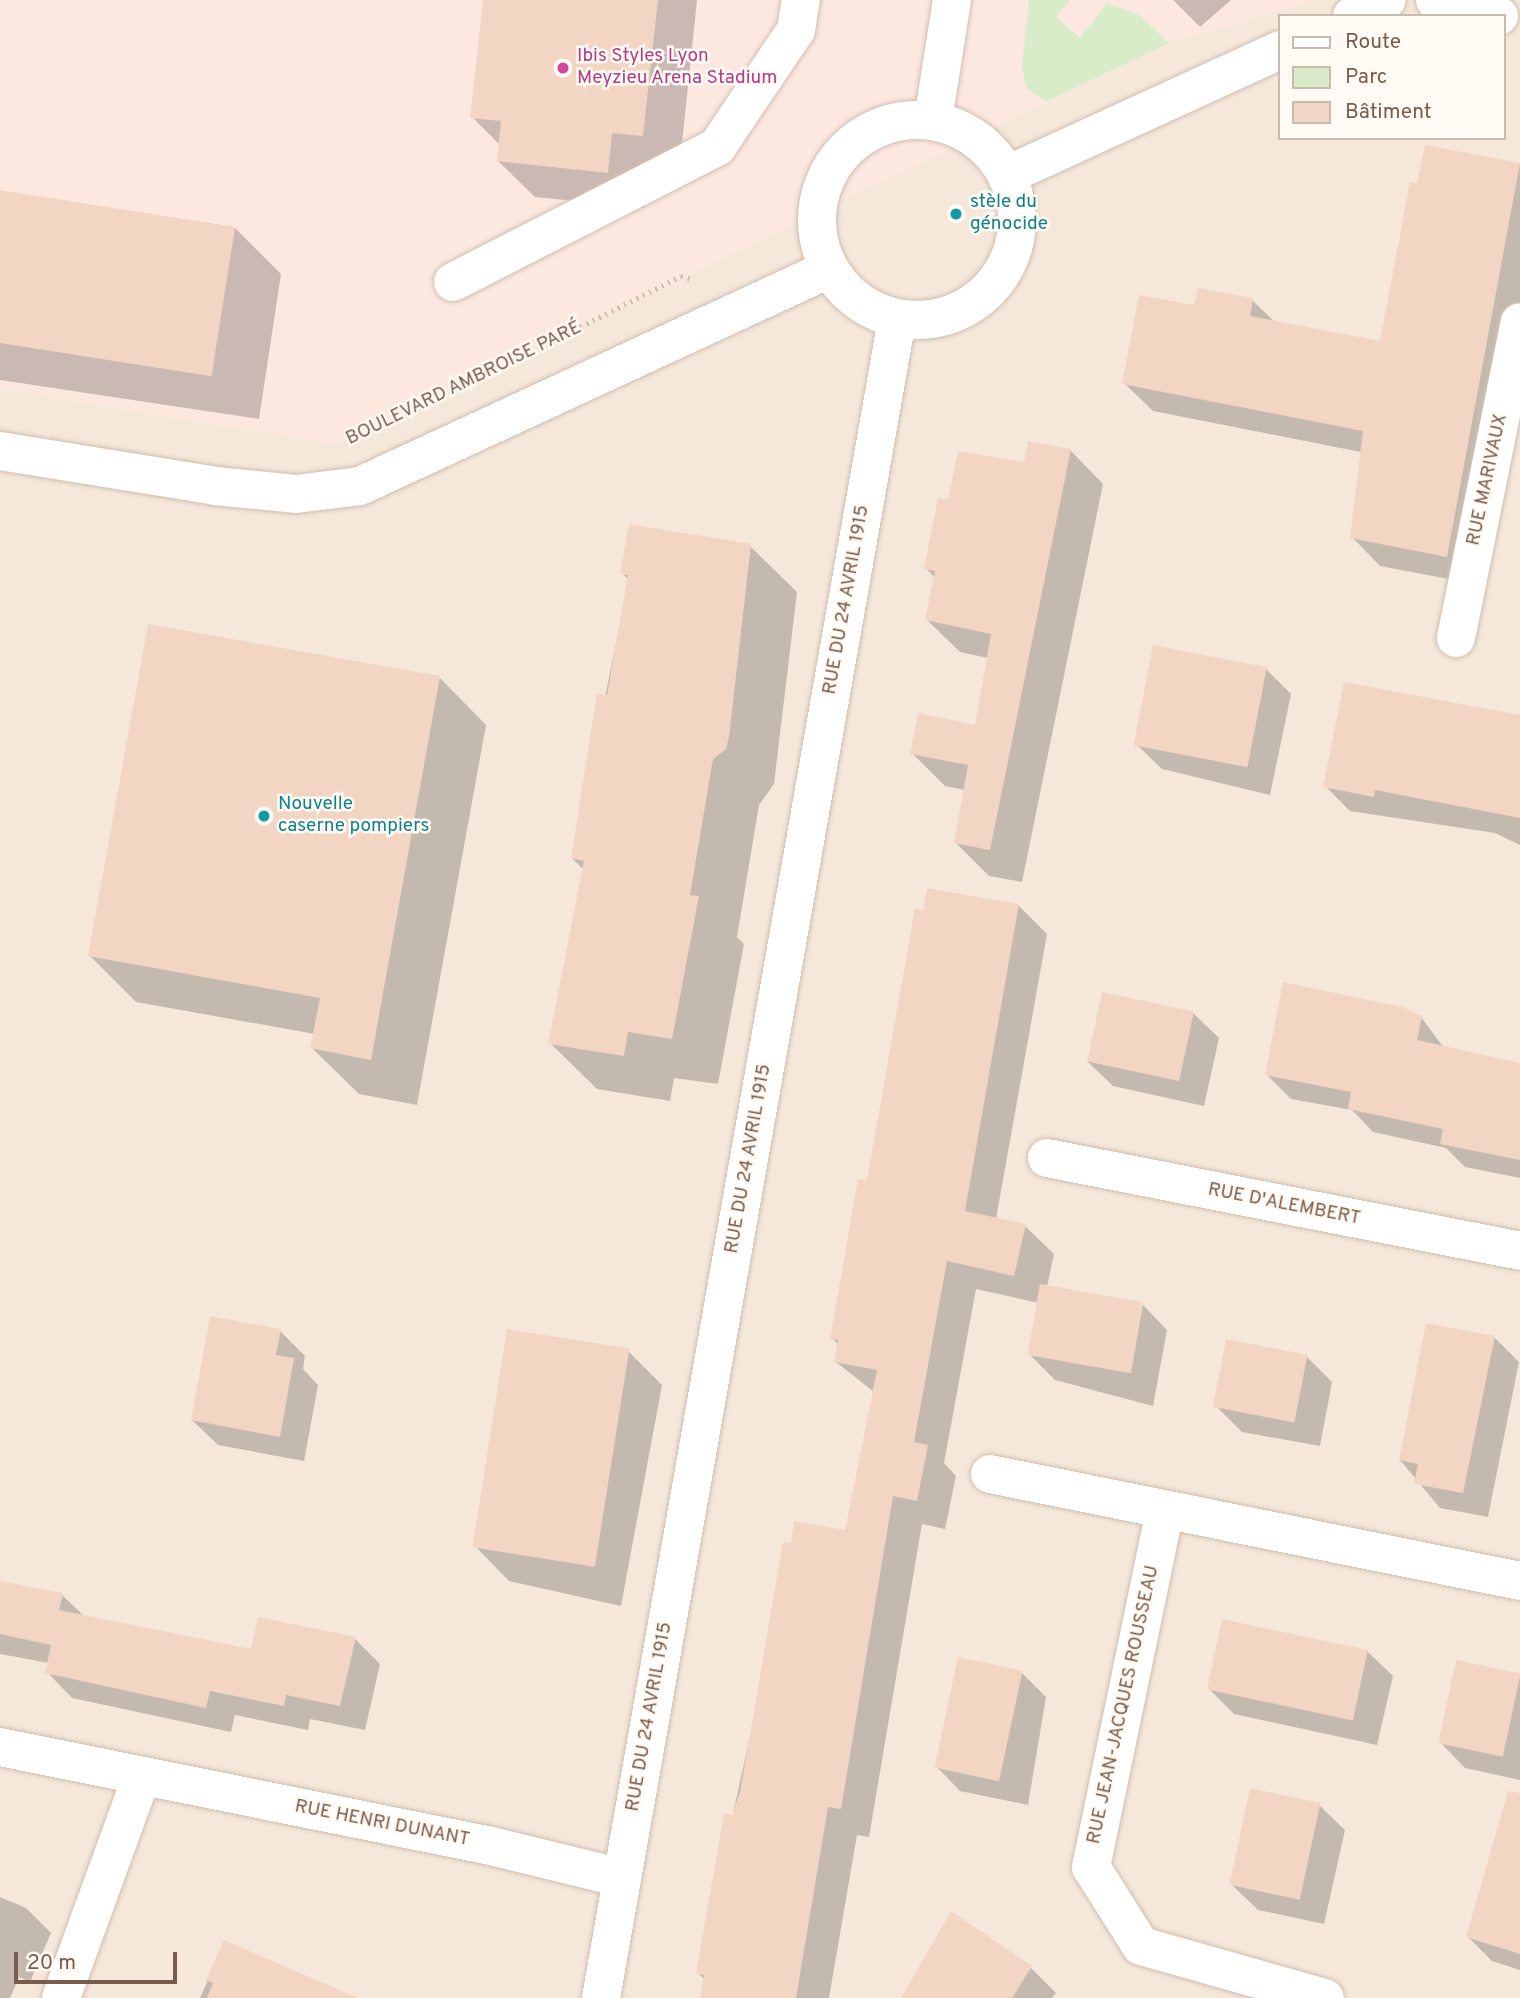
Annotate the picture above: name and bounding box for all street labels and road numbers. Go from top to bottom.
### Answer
street label: BOULEVARD AMBROISE PARÉ [342,317,586,451]
street label: RUE MARIVAUX [1463,412,1513,548]
street label: RUE DU 24 AVRIL 1915 [819,503,875,697]
street label: RUE DU 24 AVRIL 1915 [721,1062,777,1256]
street label: RUE D'ALEMBERT [1206,1179,1362,1231]
street label: RUE JEAN-JACQUES ROUSSEAU [1083,1564,1165,1846]
street label: RUE DU 24 AVRIL 1915 [622,1620,678,1814]
street label: RUE HENRI DUNANT [293,1796,471,1852]

